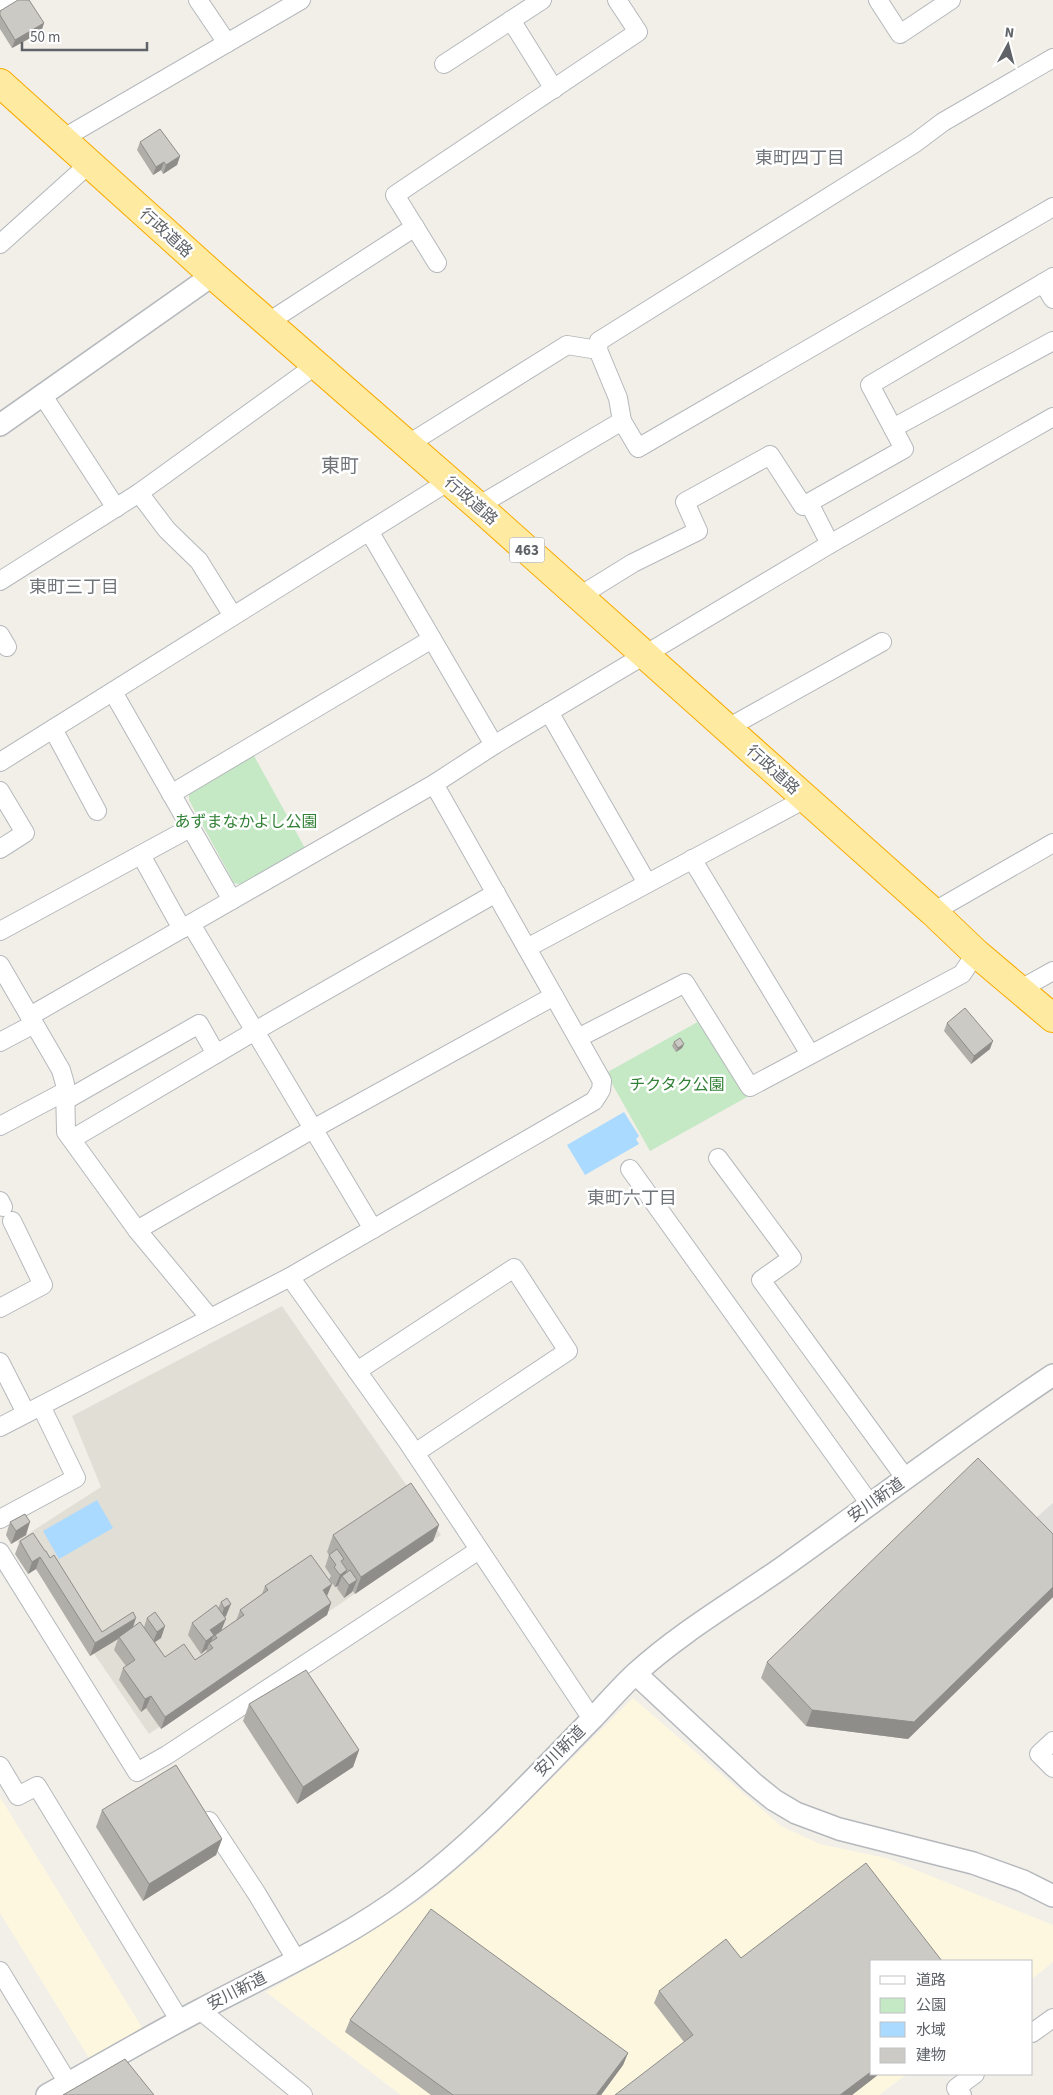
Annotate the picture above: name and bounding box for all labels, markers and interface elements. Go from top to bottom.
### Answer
scale bar [22,20,148,52]
north arrow [983,20,1033,70]
text: N [1004,23,1015,44]
text: 50 m [30,27,60,48]
district label: 東町四丁目 [755,146,845,171]
street label: 行政道路 [135,203,197,263]
district label: 東町 [321,453,359,480]
street label: 行政道路 [440,472,502,530]
road number: 463 [510,538,544,562]
district label: 東町三丁目 [29,575,119,600]
street label: 行政道路 [742,740,804,800]
park label: あずまなかよし公園 [174,811,318,833]
park label: チクタク公園 [629,1074,725,1096]
district label: 東町六丁目 [587,1186,677,1211]
street label: 安川新道 [843,1473,909,1527]
street label: 安川新道 [530,1721,590,1781]
legend [870,1960,1033,2075]
street label: 安川新道 [203,1967,271,2015]
text: 道路 [916,1970,946,1991]
text: 公園 [916,1995,946,2016]
text: 水域 [916,2020,946,2041]
text: 建物 [916,2045,946,2066]

